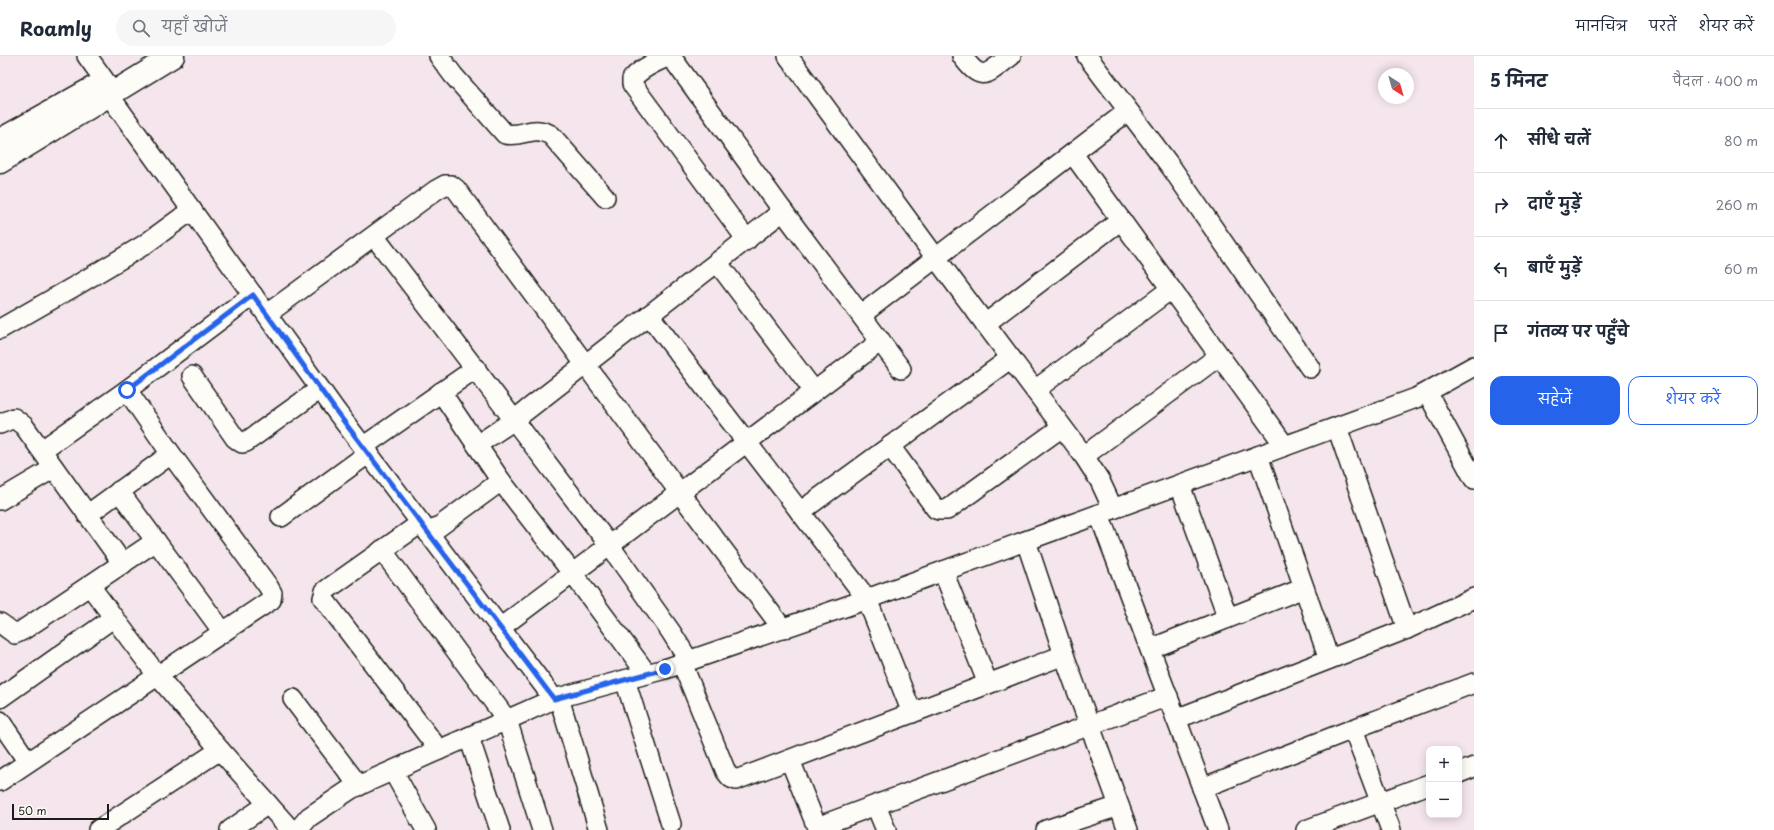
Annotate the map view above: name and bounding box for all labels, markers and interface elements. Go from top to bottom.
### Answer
search box [116,10,396,46]
text: Roamly [20,14,92,42]
text: यहाँ खोजें [162,14,227,37]
text: मानचित्र [1576,15,1627,36]
text: परतें [1649,15,1677,36]
text: शेयर करें [1699,15,1754,36]
icon: search [130,17,152,39]
text: 5 मिनट [1490,67,1547,93]
north arrow [1378,68,1414,104]
text: पैदल · 400 m [1673,71,1758,90]
text: सीधे चलें [1528,127,1590,150]
icon: ahead [1490,130,1512,152]
text: 80 m [1724,131,1758,150]
text: दाएँ मुड़ें [1528,191,1581,214]
icon: right [1490,194,1512,216]
text: 260 m [1716,195,1758,214]
text: बाएँ मुड़ें [1528,255,1582,278]
icon: left [1490,258,1512,280]
text: 60 m [1724,259,1758,278]
text: गंतव्य पर पहुँचे [1528,319,1629,342]
icon: arrive [1490,322,1512,344]
button: सहेजें [1490,376,1620,425]
button: शेयर करें [1628,376,1758,425]
route start [118,381,136,399]
route end [656,660,674,678]
map controls [1426,746,1462,818]
button: + [1426,746,1462,782]
button: − [1426,782,1462,818]
scale bar [12,802,109,821]
text: 50 m [18,802,47,819]

